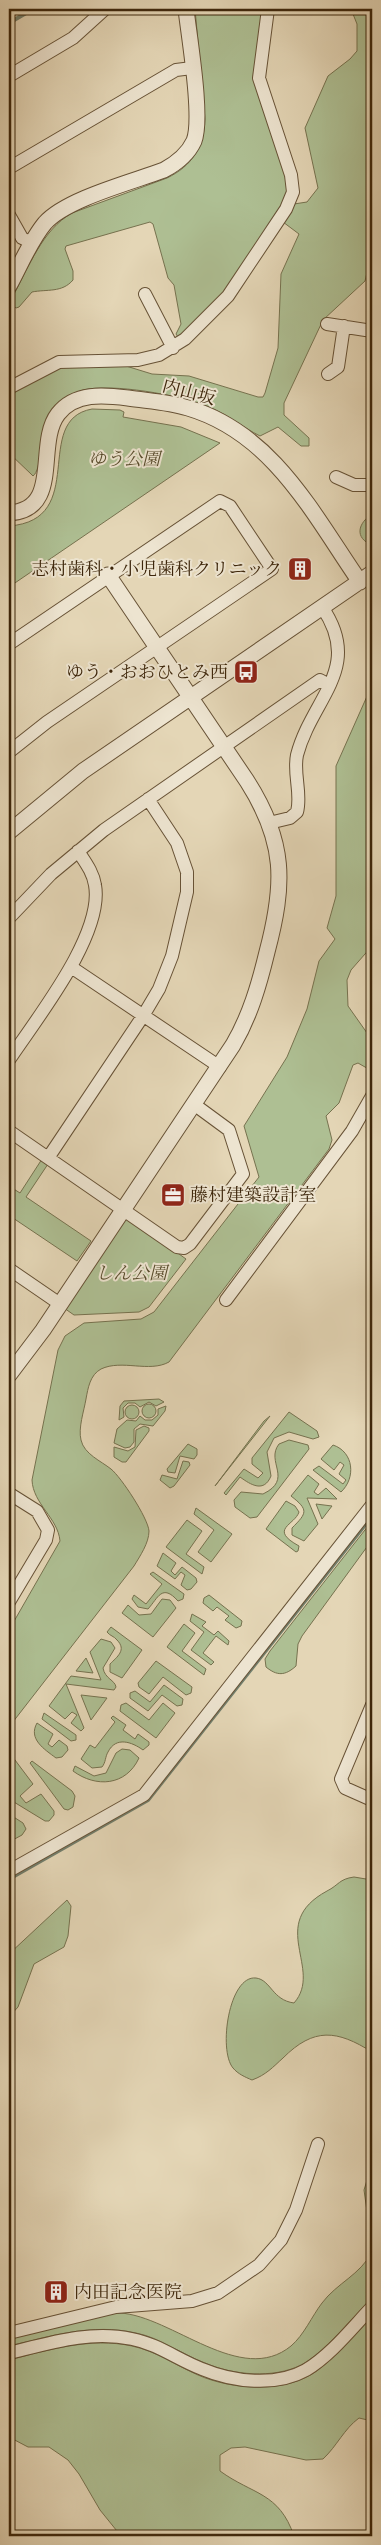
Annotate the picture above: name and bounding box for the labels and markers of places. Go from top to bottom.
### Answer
building icon: 志村歯科・小児歯科クリニック [287,556,313,582]
place label: 志村歯科・小児歯科クリニック [31,558,282,584]
bus stop icon: ゆう・おおひとみ西 [233,659,259,685]
place label: ゆう・おおひとみ西 [66,661,228,687]
office icon: 藤村建築設計室 [160,1182,186,1208]
place label: 藤村建築設計室 [190,1184,316,1210]
building icon: 内田記念医院 [43,2279,69,2305]
place label: 内田記念医院 [74,2281,182,2307]

